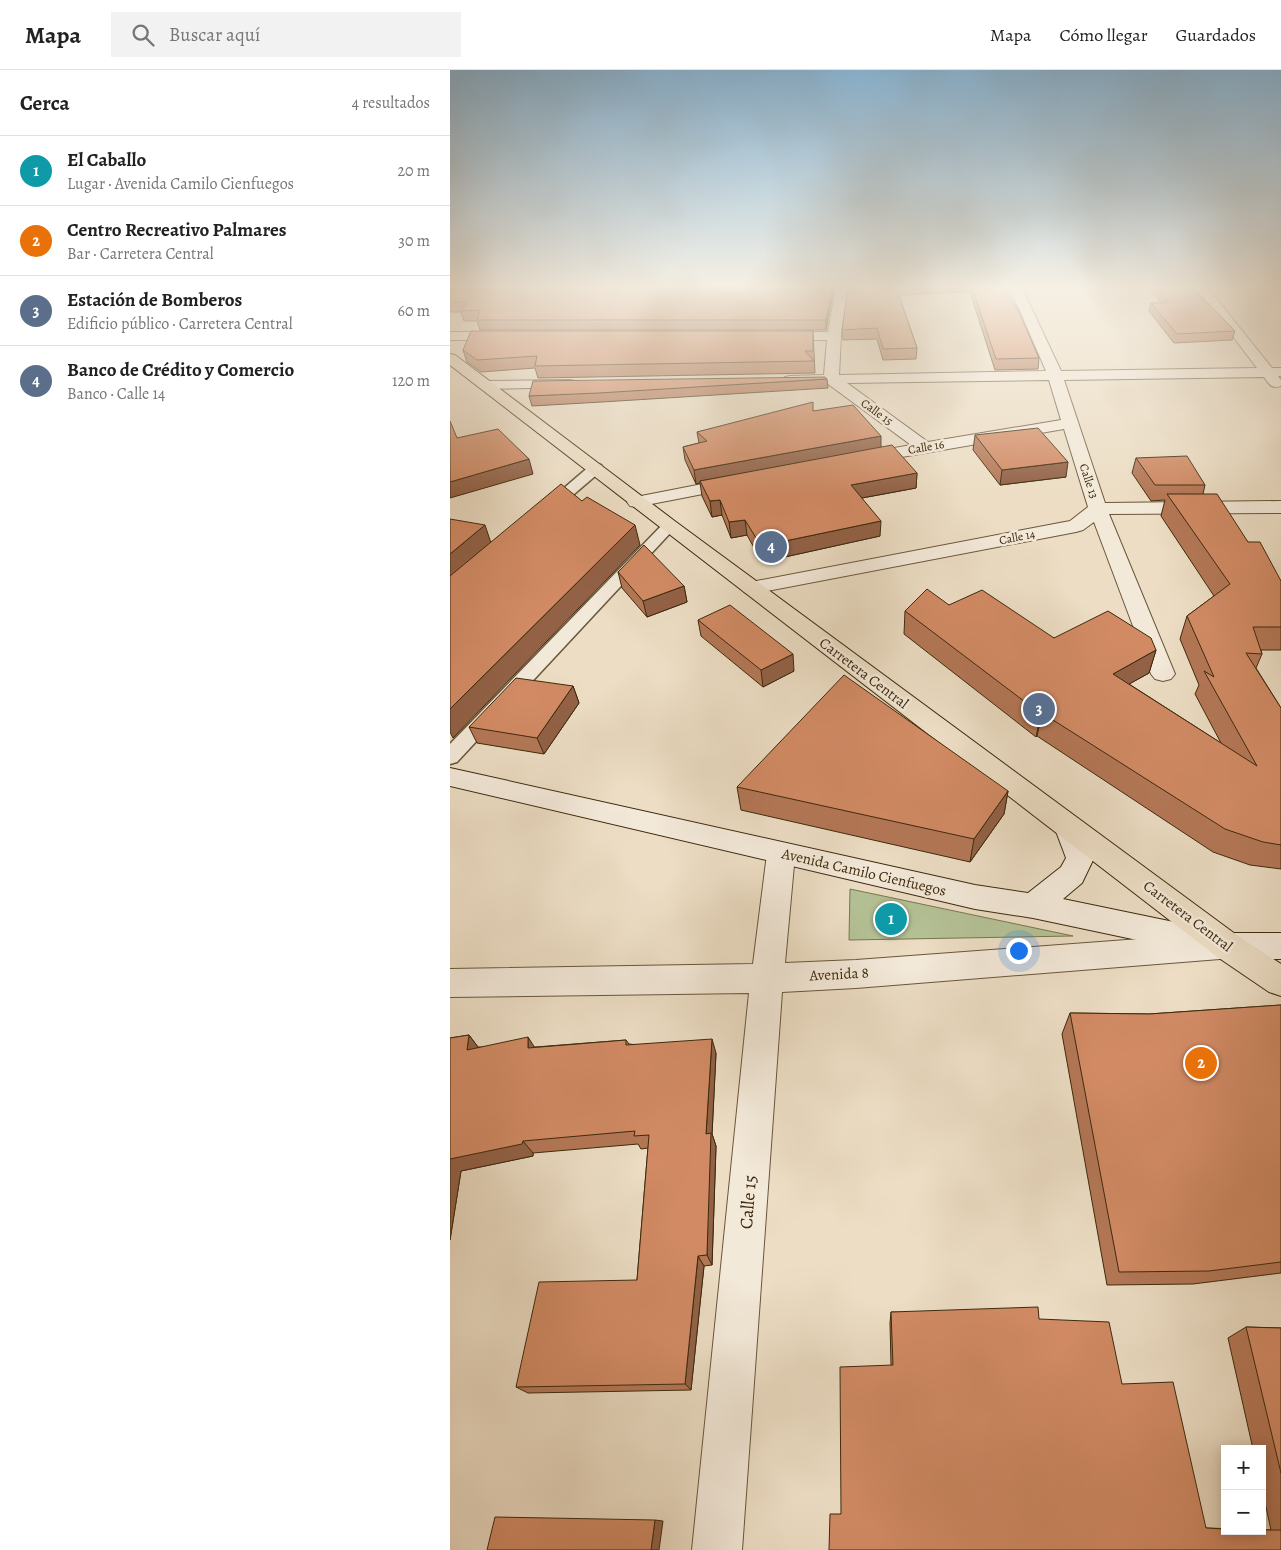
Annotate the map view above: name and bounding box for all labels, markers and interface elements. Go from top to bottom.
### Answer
search box [111,12,461,57]
text: Mapa [25,19,81,51]
icon: search [129,21,157,49]
text: Buscar aquí [169,22,260,48]
text: Mapa [990,23,1031,47]
text: Cómo llegar [1059,23,1148,47]
text: Guardados [1176,23,1256,47]
text: Cerca [20,89,70,117]
text: 4 resultados [352,92,430,114]
text: El Caballo [67,147,146,173]
text: 1 [33,160,39,182]
text: 20 m [397,160,430,182]
text: Lugar · Avenida Camilo Cienfuegos [67,173,294,195]
text: Centro Recreativo Palmares [67,217,287,243]
text: 2 [32,230,40,252]
text: 30 m [398,230,430,252]
text: Bar · Carretera Central [67,243,214,265]
text: Estación de Bomberos [67,287,242,313]
text: 3 [33,300,39,322]
text: 60 m [398,300,430,322]
text: Edificio público · Carretera Central [67,313,293,335]
text: Banco de Crédito y Comercio [67,357,294,383]
text: 4 [32,370,40,392]
text: 120 m [392,370,430,392]
text: Banco · Calle 14 [67,383,165,405]
street label: Calle 15 [858,395,896,429]
street label: Calle 16 [907,436,946,458]
street label: Calle 13 [1076,461,1102,501]
street label: Calle 14 [998,526,1037,548]
pin: 4 [755,528,787,566]
street label: Carretera Central [815,633,913,713]
pin: 3 [1023,690,1055,728]
street label: Avenida Camilo Cienfuegos [779,843,948,901]
street label: Carretera Central [1139,876,1237,956]
pin: 1 [875,900,907,938]
your location [1006,938,1032,964]
street label: Avenida 8 [808,962,869,986]
pin: 2 [1185,1044,1217,1082]
street label: Calle 15 [734,1174,762,1230]
map controls [1221,1445,1266,1535]
button: + [1221,1445,1266,1490]
button: − [1221,1490,1266,1535]

